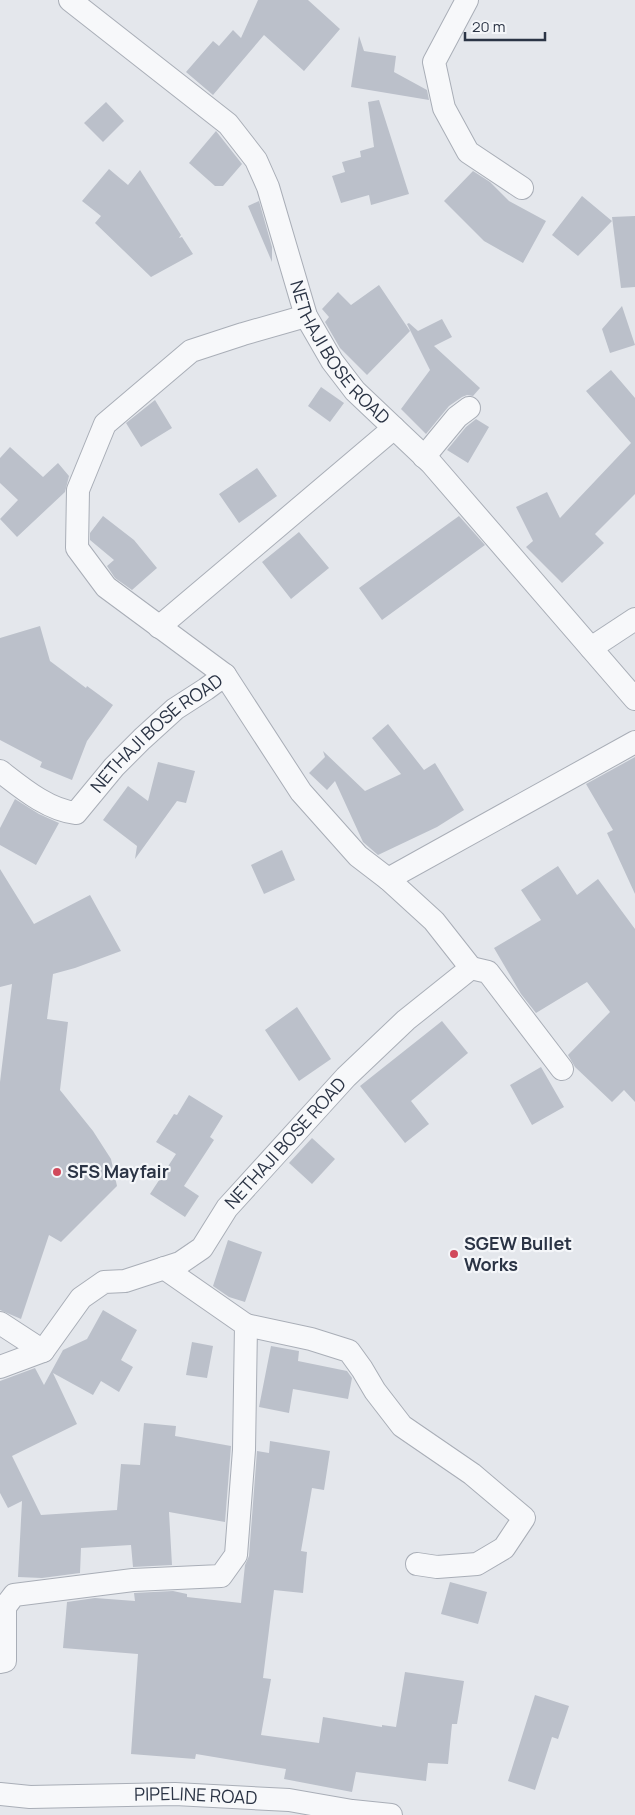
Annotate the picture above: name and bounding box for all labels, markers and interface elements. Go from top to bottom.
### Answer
scale bar [465,10,545,42]
text: 20 m [472,16,505,37]
street label: NETHAJI BOSE ROAD [285,277,396,429]
street label: NETHAJI BOSE ROAD [85,668,227,798]
street label: NETHAJI BOSE ROAD [219,1072,351,1214]
place label: SFS Mayfair [67,1159,169,1183]
marker: SFS Mayfair [51,1166,63,1178]
place label: SGEW Bullet Works [464,1231,572,1276]
marker: SGEW Bullet Works [448,1248,460,1260]
street label: PIPELINE ROAD [134,1781,258,1809]

